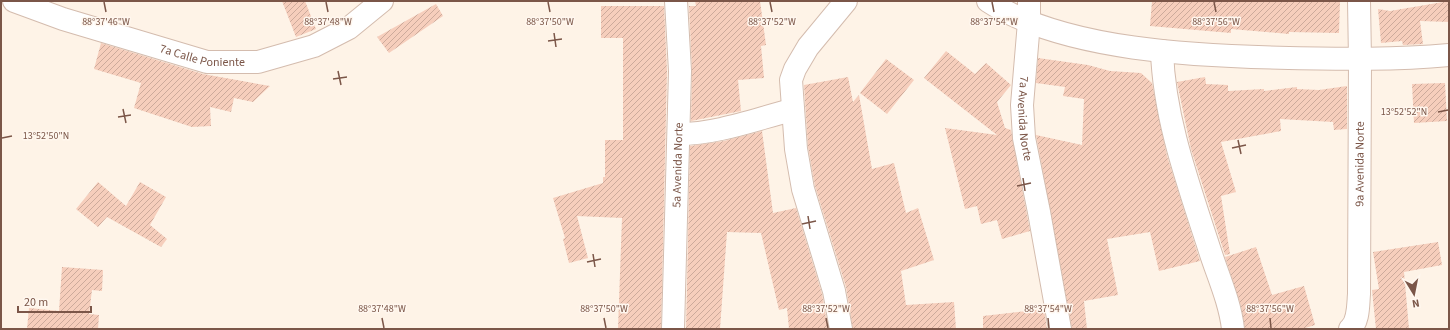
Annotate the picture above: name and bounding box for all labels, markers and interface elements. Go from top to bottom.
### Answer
text: 88°37'46"W [82,15,130,29]
text: 88°37'48"W [304,15,352,29]
text: 88°37'50"W [526,15,574,29]
text: 88°37'52"W [748,15,796,29]
text: 88°37'54"W [970,15,1018,29]
text: 88°37'56"W [1192,15,1240,29]
street label: 7a Calle Poniente [158,40,245,71]
street label: 7a Avenida Norte [1013,75,1037,163]
text: 13°52'52"N [1381,105,1427,119]
street label: 9a Avenida Norte [1351,121,1368,207]
street label: 5a Avenida Norte [668,122,687,208]
text: 13°52'50"N [23,129,69,143]
north arrow [1394,274,1434,314]
scale bar [18,288,91,314]
text: 20 m [24,294,48,311]
text: N [1411,295,1421,311]
text: 88°37'48"W [358,302,406,316]
text: 88°37'50"W [580,302,628,316]
text: 88°37'52"W [802,302,850,316]
text: 88°37'54"W [1024,302,1072,316]
text: 88°37'56"W [1246,302,1294,316]

